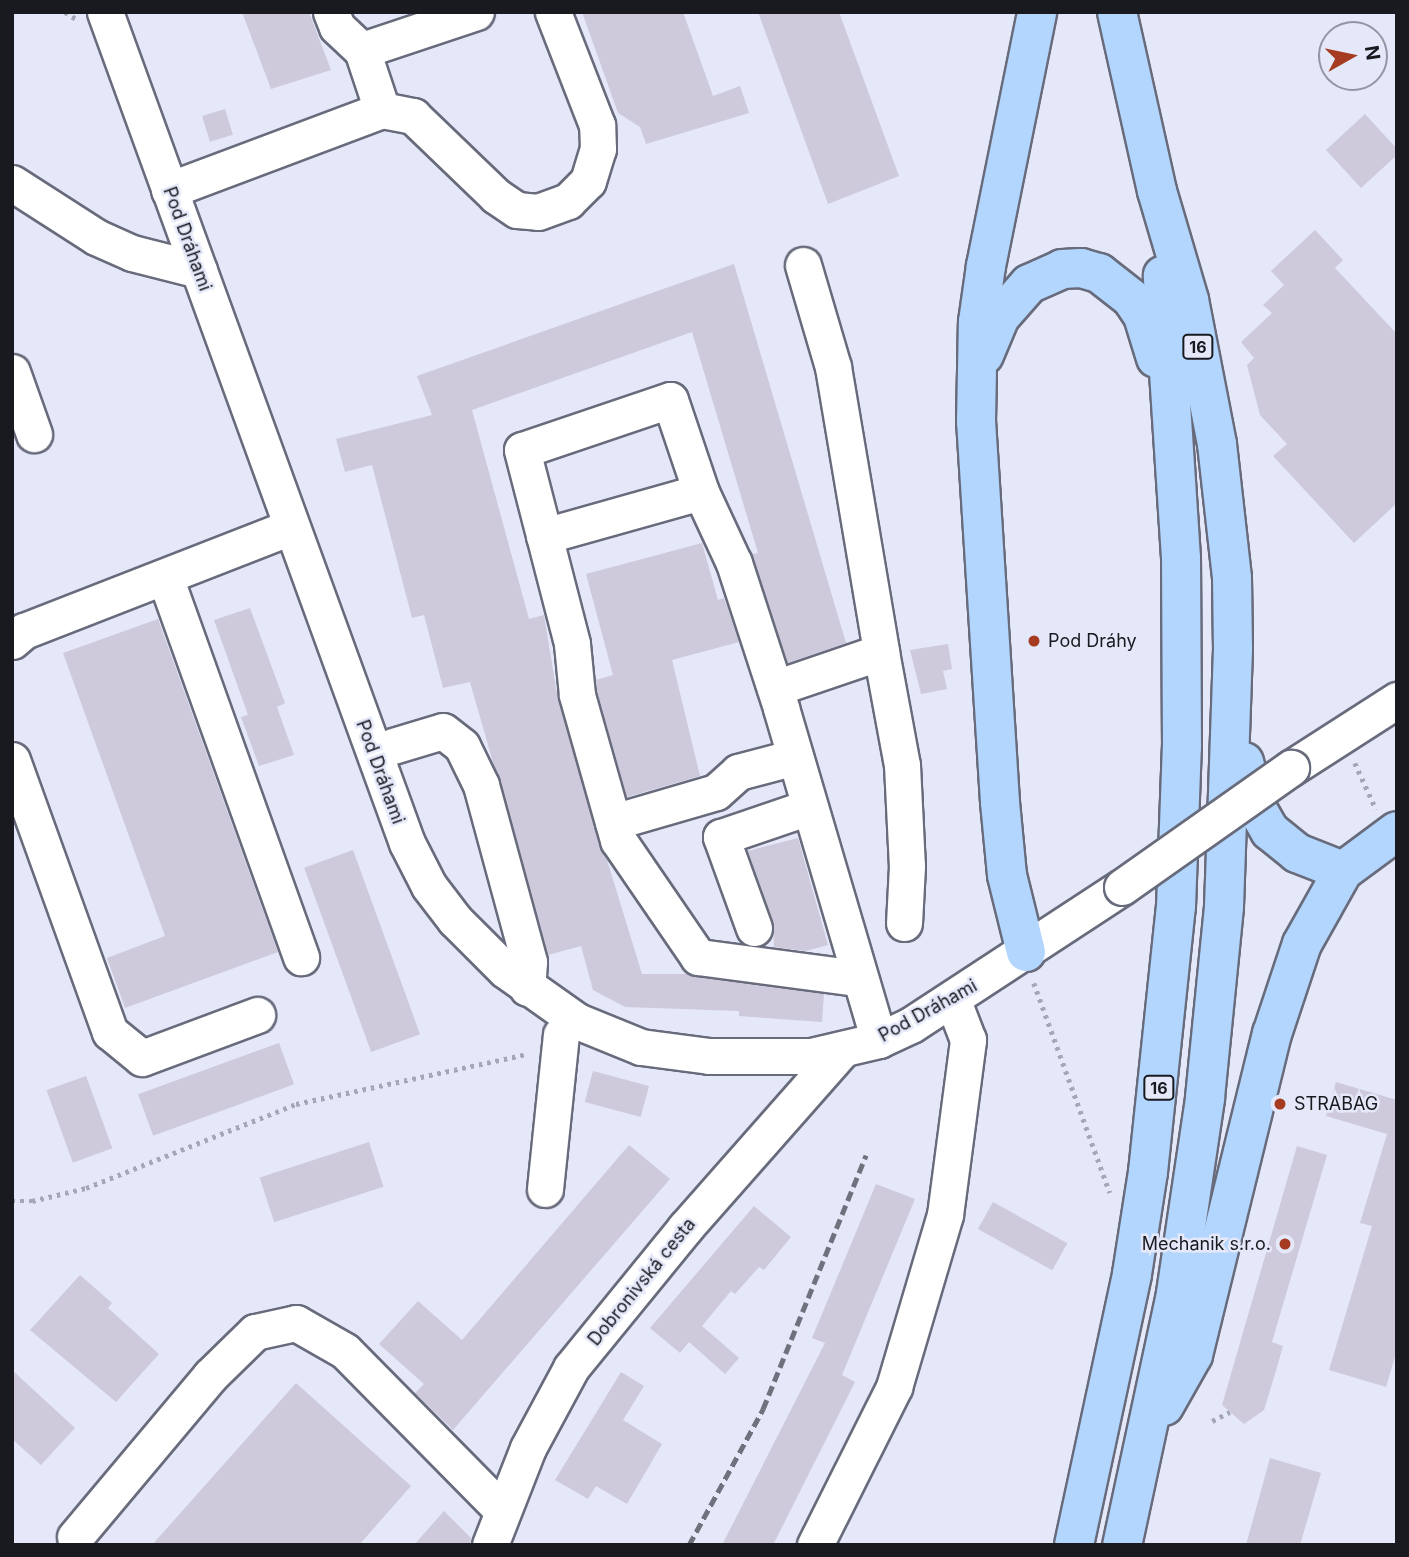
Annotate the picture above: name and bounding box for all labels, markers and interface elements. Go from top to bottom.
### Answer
north arrow [1318,21,1388,91]
text: N [1360,44,1385,62]
street label: Pod Dráhami [158,184,216,294]
road number: 16 [1182,334,1214,360]
place label: Pod Dráhy [1048,630,1137,652]
marker: Pod Dráhy [1026,633,1042,649]
street label: Pod Dráhami [351,717,409,827]
street label: Pod Dráhami [875,975,981,1047]
road number: 16 [1143,1076,1175,1100]
place label: STRABAG [1294,1093,1378,1115]
marker: STRABAG [1272,1096,1288,1112]
street label: Dobronivská cesta [584,1214,700,1350]
place label: Mechanik s.r.o. [1142,1233,1271,1255]
marker: Mechanik s.r.o. [1277,1236,1293,1252]

